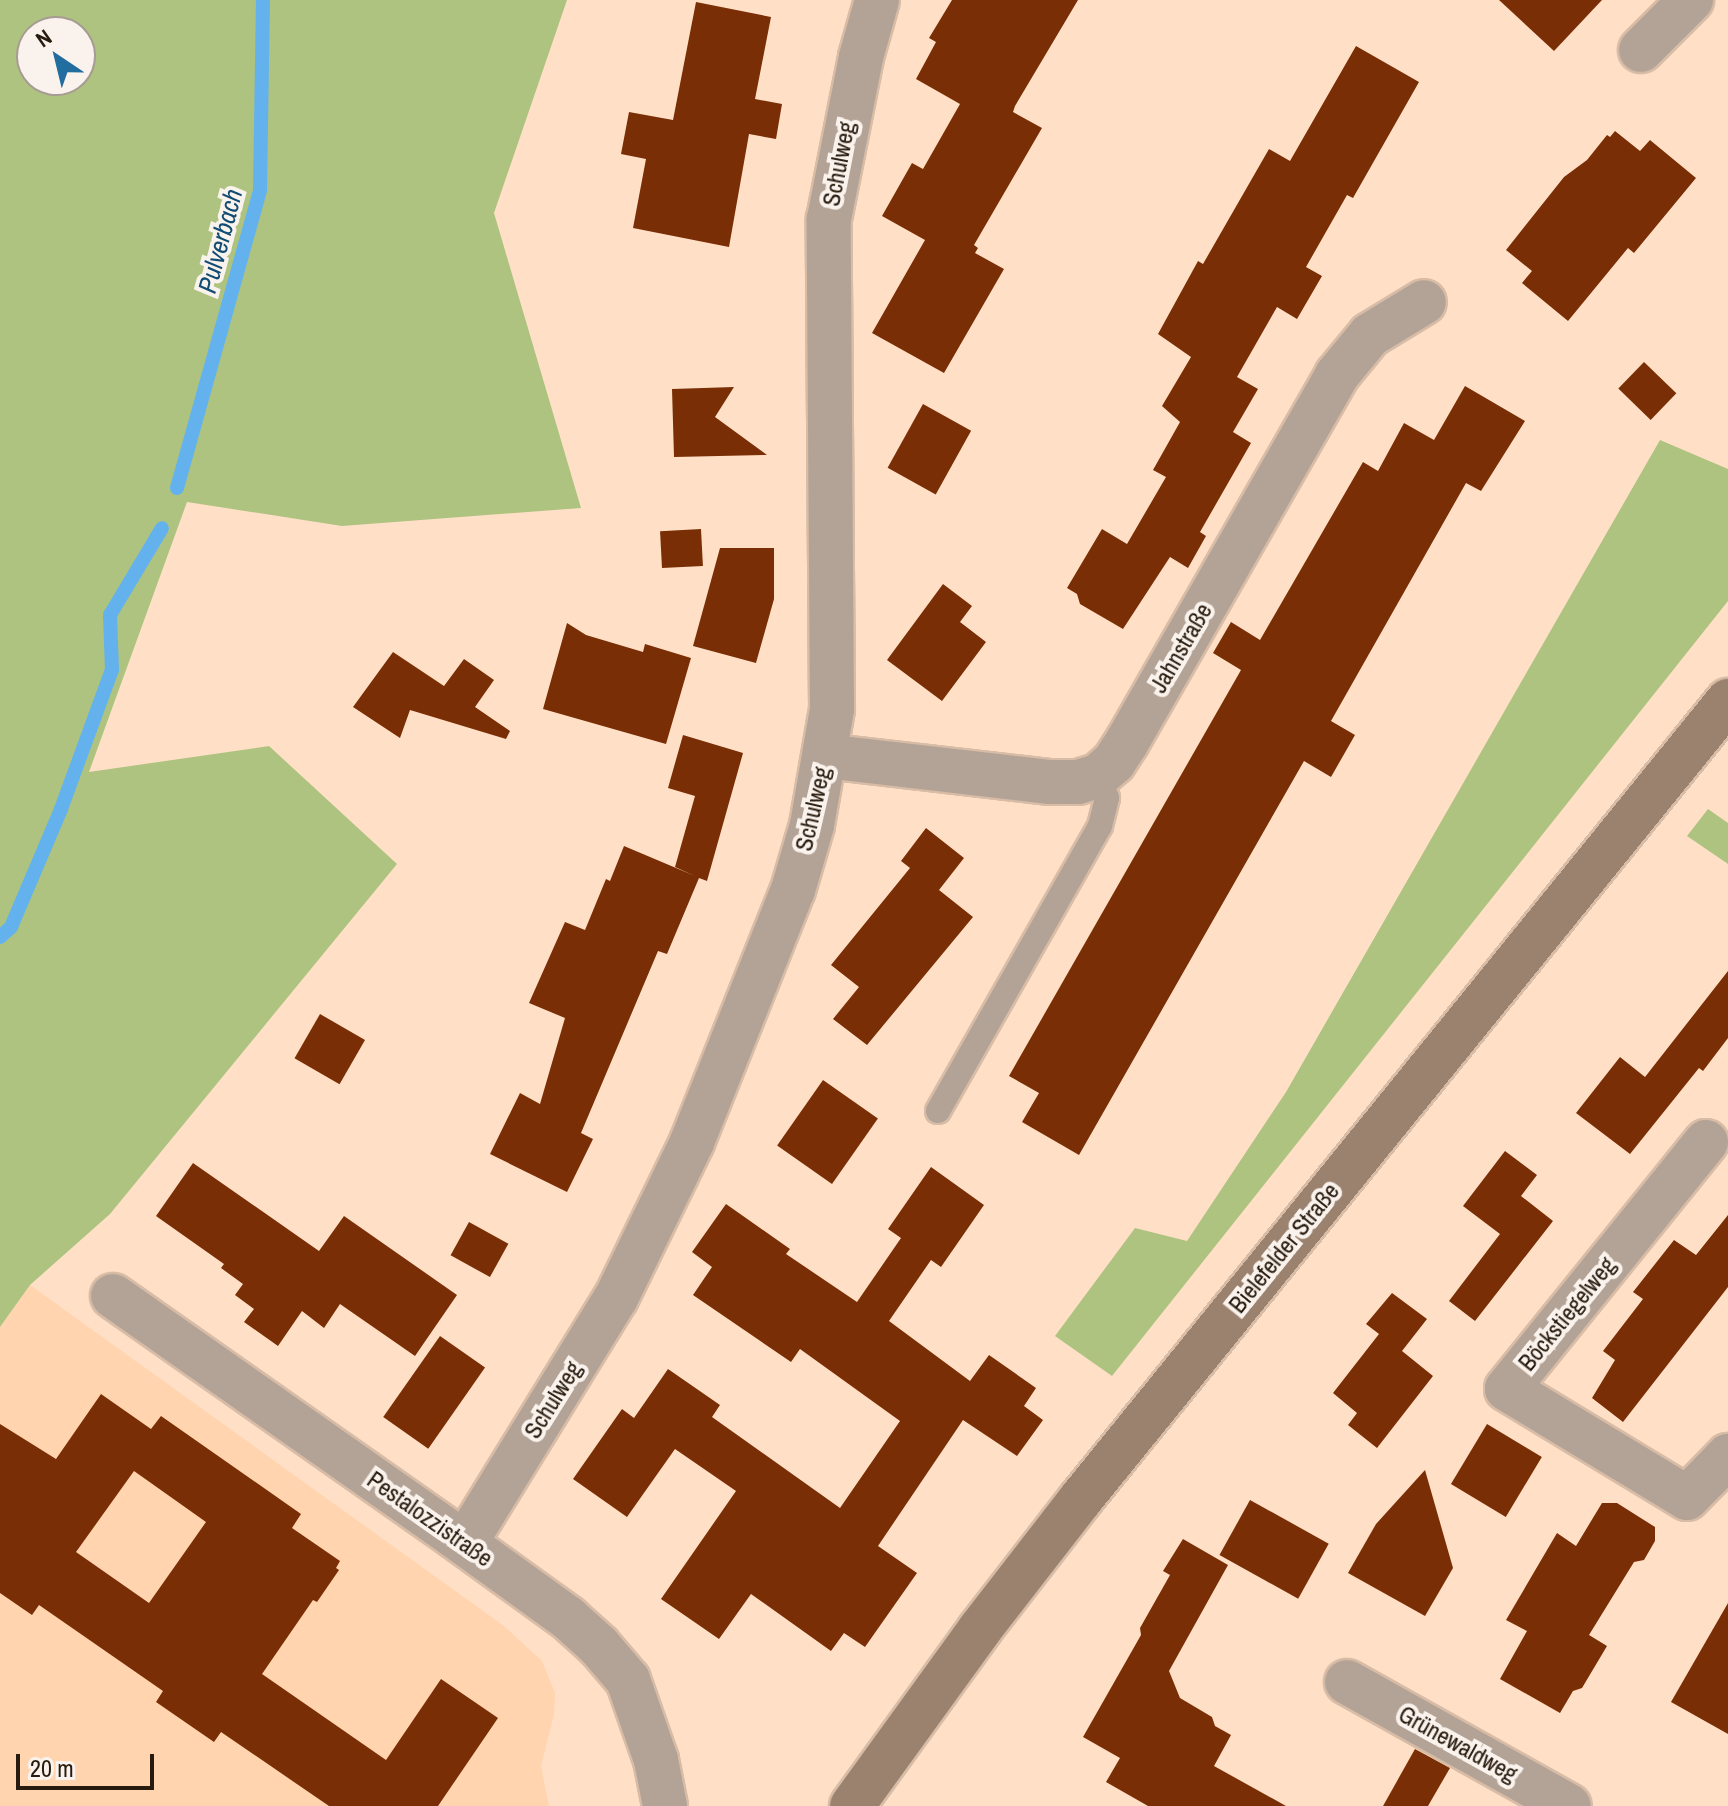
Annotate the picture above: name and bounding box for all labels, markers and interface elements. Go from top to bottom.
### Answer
north arrow [16,16,96,96]
text: N [29,22,57,54]
street label: Schulweg [817,119,861,209]
water label: Pulverbach [191,185,249,297]
street label: Jahnstraße [1144,598,1218,698]
street label: Schulweg [789,764,837,854]
street label: Bielefelder Straße [1223,1177,1345,1319]
street label: Böckstiegelweg [1512,1251,1622,1377]
street label: Schulweg [518,1356,588,1444]
street label: Pestalozzistraße [362,1465,498,1573]
street label: Grünewaldweg [1394,1700,1522,1788]
scale bar [20,1738,158,1788]
text: 20 m [30,1752,74,1784]

